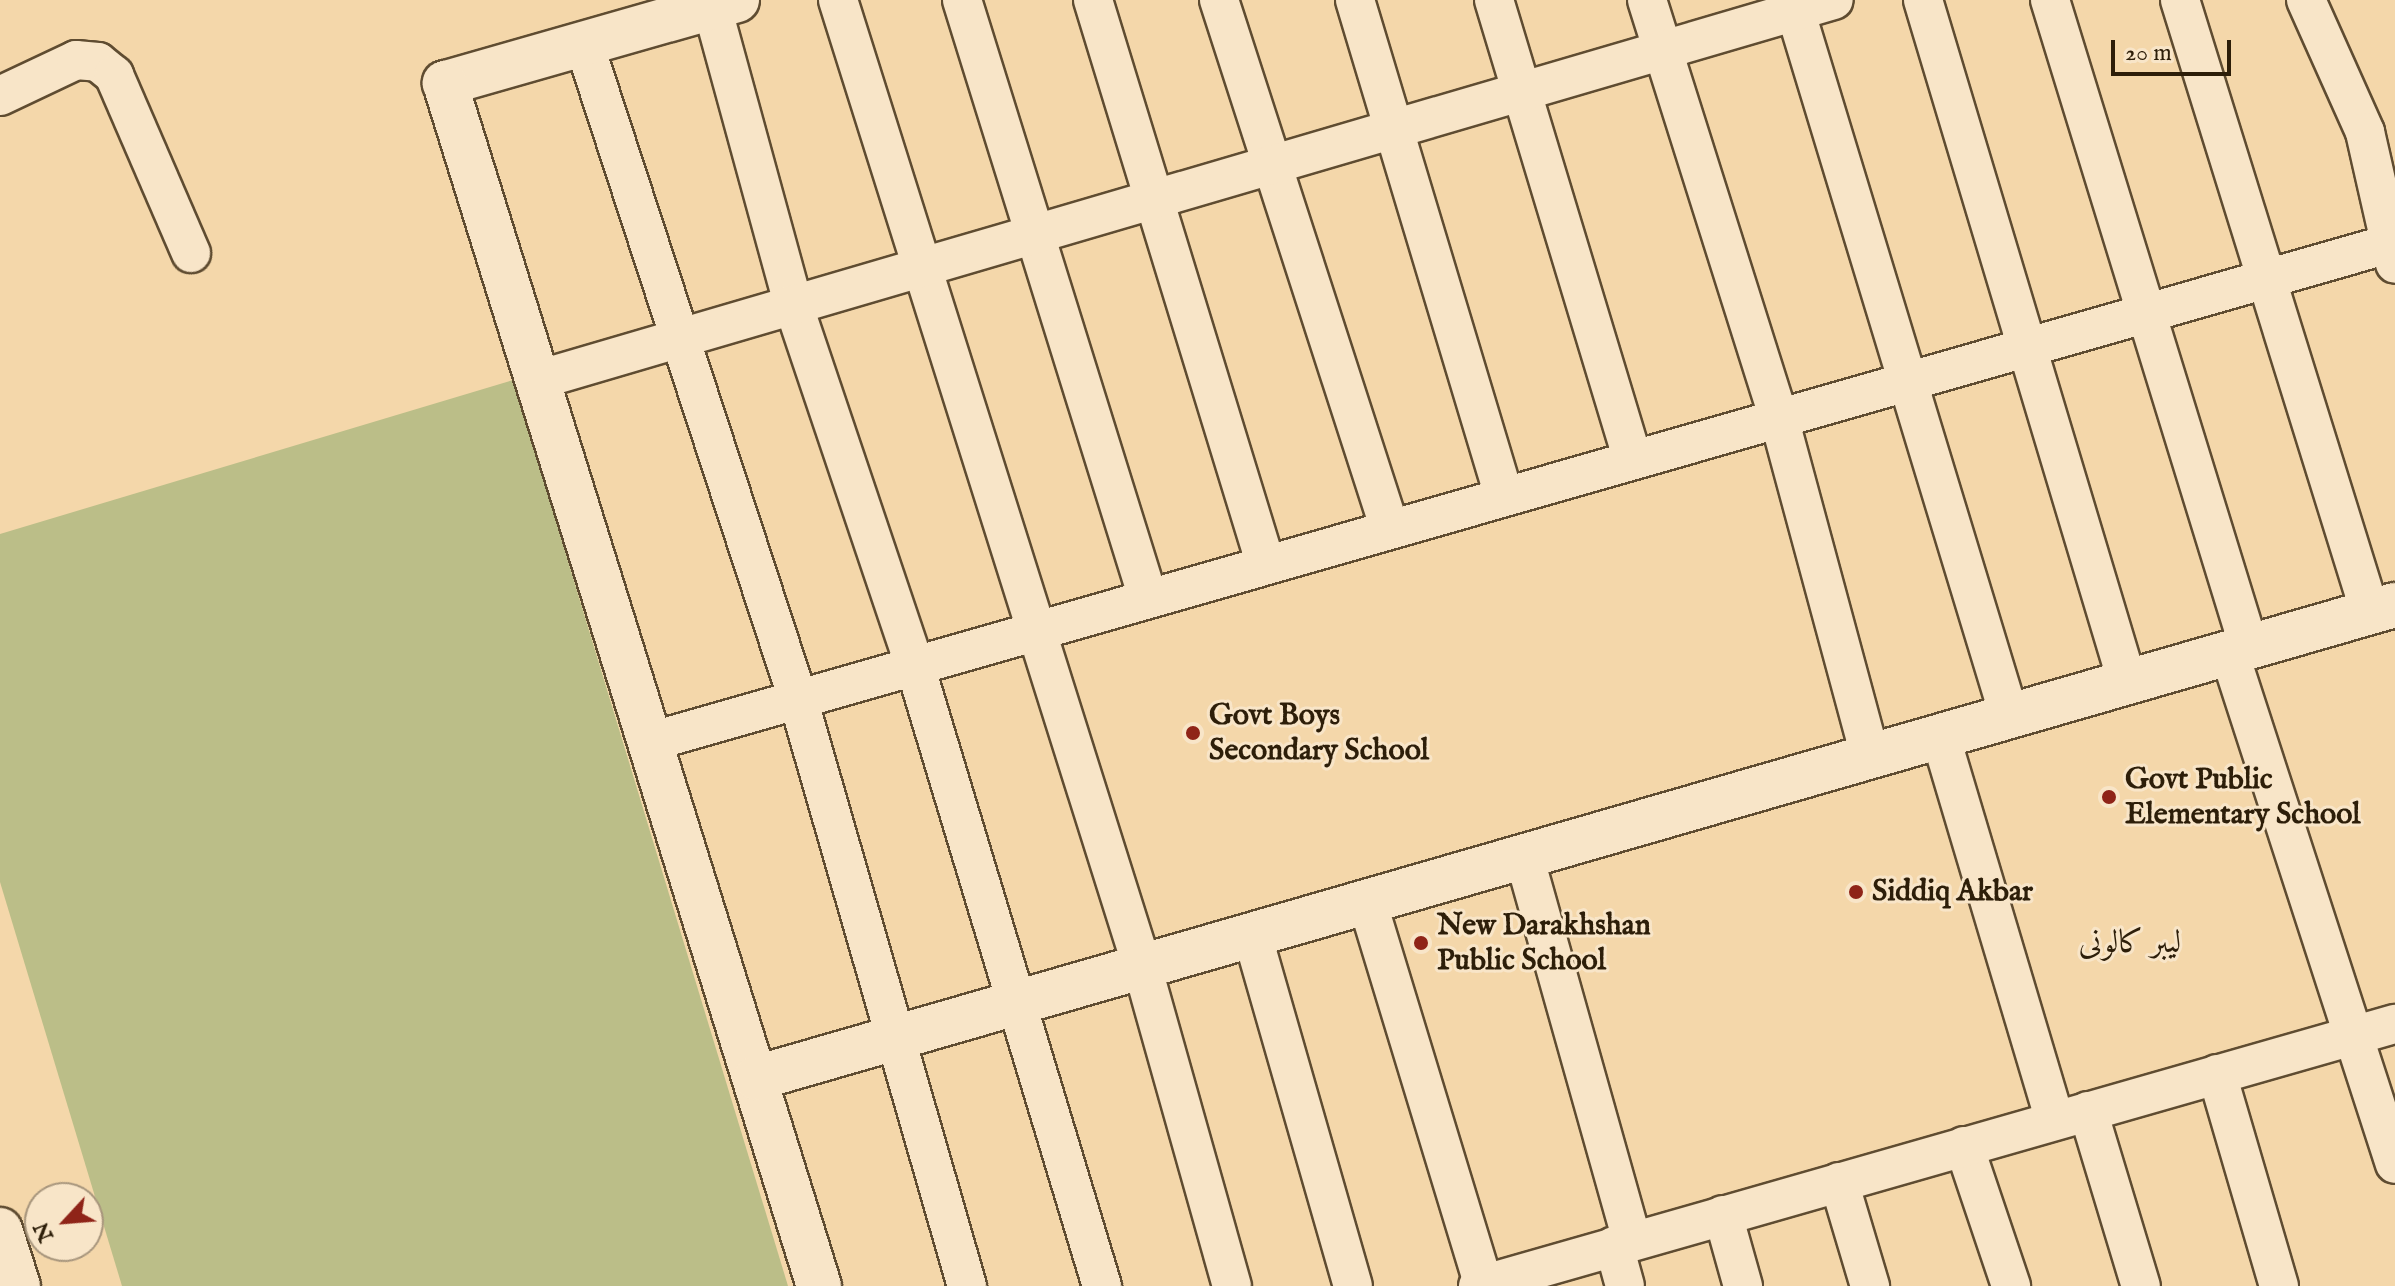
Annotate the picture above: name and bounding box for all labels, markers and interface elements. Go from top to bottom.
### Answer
scale bar [2115,24,2235,74]
text: 20 m [2125,38,2172,69]
place label: Govt Boys Secondary School [1209,698,1429,768]
marker: Govt Boys Secondary School [1184,724,1202,742]
place label: Govt Public Elementary School [2125,762,2361,832]
marker: Govt Public Elementary School [2100,788,2118,806]
place label: Siddiq Akbar [1872,874,2033,910]
marker: Siddiq Akbar [1847,883,1865,901]
place label: New Darakhshan Public School [1437,908,1651,978]
district label: لیبر کالونی [2079,925,2181,963]
marker: New Darakhshan Public School [1412,934,1430,952]
north arrow [24,1182,104,1262]
text: N [27,1217,61,1246]

